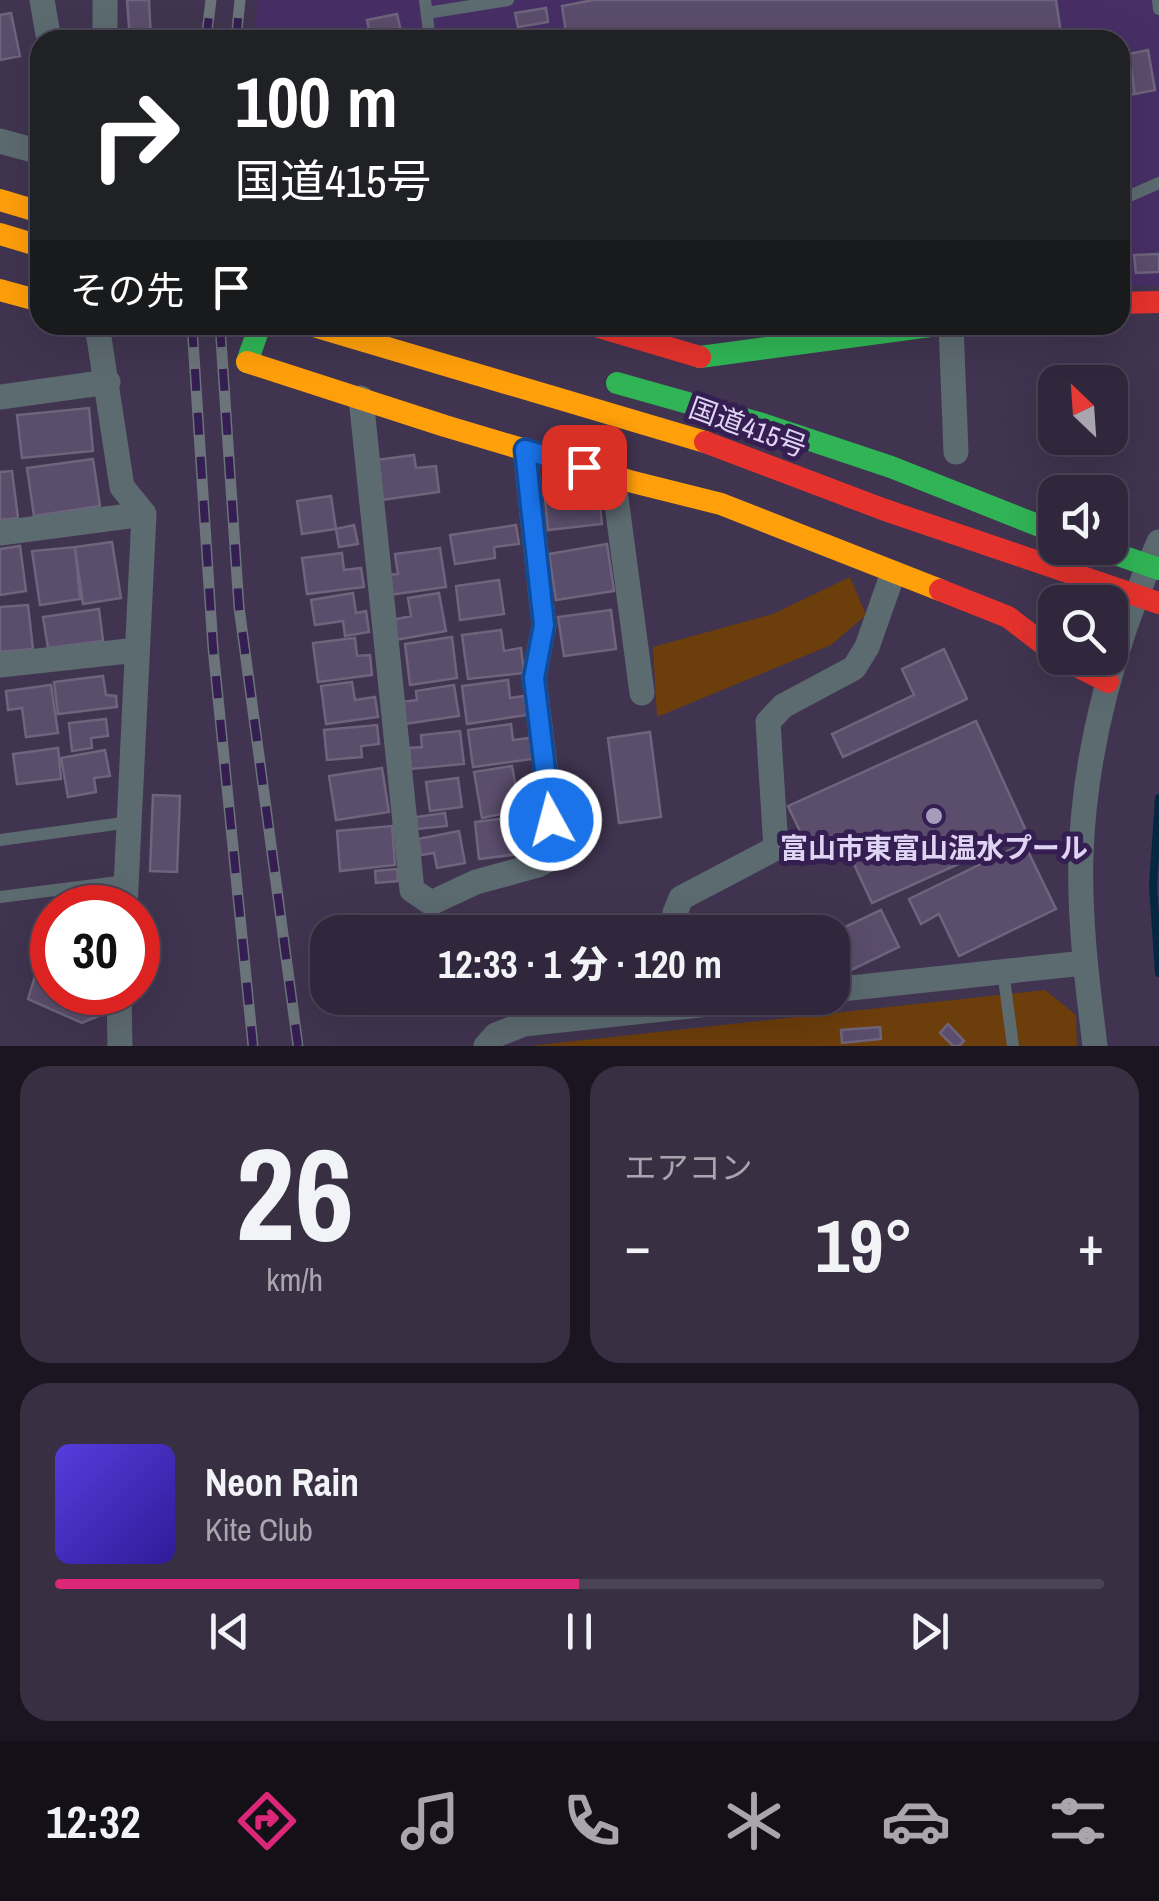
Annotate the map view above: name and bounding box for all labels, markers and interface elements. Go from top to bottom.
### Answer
text: 100 m [235,55,398,149]
icon: right [70,70,200,200]
text: 国道415号 [235,150,432,211]
icon: arrive [204,260,259,315]
text: その先 [70,265,184,316]
north arrow [1038,365,1128,455]
map controls [1038,365,1128,675]
street label: 国道415号 [684,388,812,466]
pin [542,425,627,510]
icon: arrive [557,440,612,495]
button: sound [1038,475,1128,565]
button: search [1038,585,1128,675]
position arrow [499,768,603,872]
marker: 富山市東富山温水プール [923,805,945,827]
place label: 富山市東富山温水プール [780,829,1088,867]
speed limit sign: 30 [30,885,160,1015]
text: 12:33 · 1 分 · 120 m [438,939,722,990]
text: 26 [235,1105,354,1281]
text: エアコン [625,1146,753,1189]
text: 19° [815,1194,913,1295]
text: − [625,1208,651,1282]
text: + [1078,1208,1104,1282]
text: km/h [266,1258,323,1301]
text: Neon Rain [205,1457,359,1508]
text: Kite Club [205,1508,313,1551]
icon: previous [202,1604,257,1659]
icon: pause [552,1604,607,1659]
icon: next [902,1604,957,1659]
icon: directions [232,1786,302,1856]
icon: music [395,1786,465,1856]
icon: phone [557,1786,627,1856]
icon: climate [719,1786,789,1856]
icon: car [881,1786,951,1856]
icon: filters [1043,1786,1113,1856]
text: 12:32 [46,1791,140,1852]

